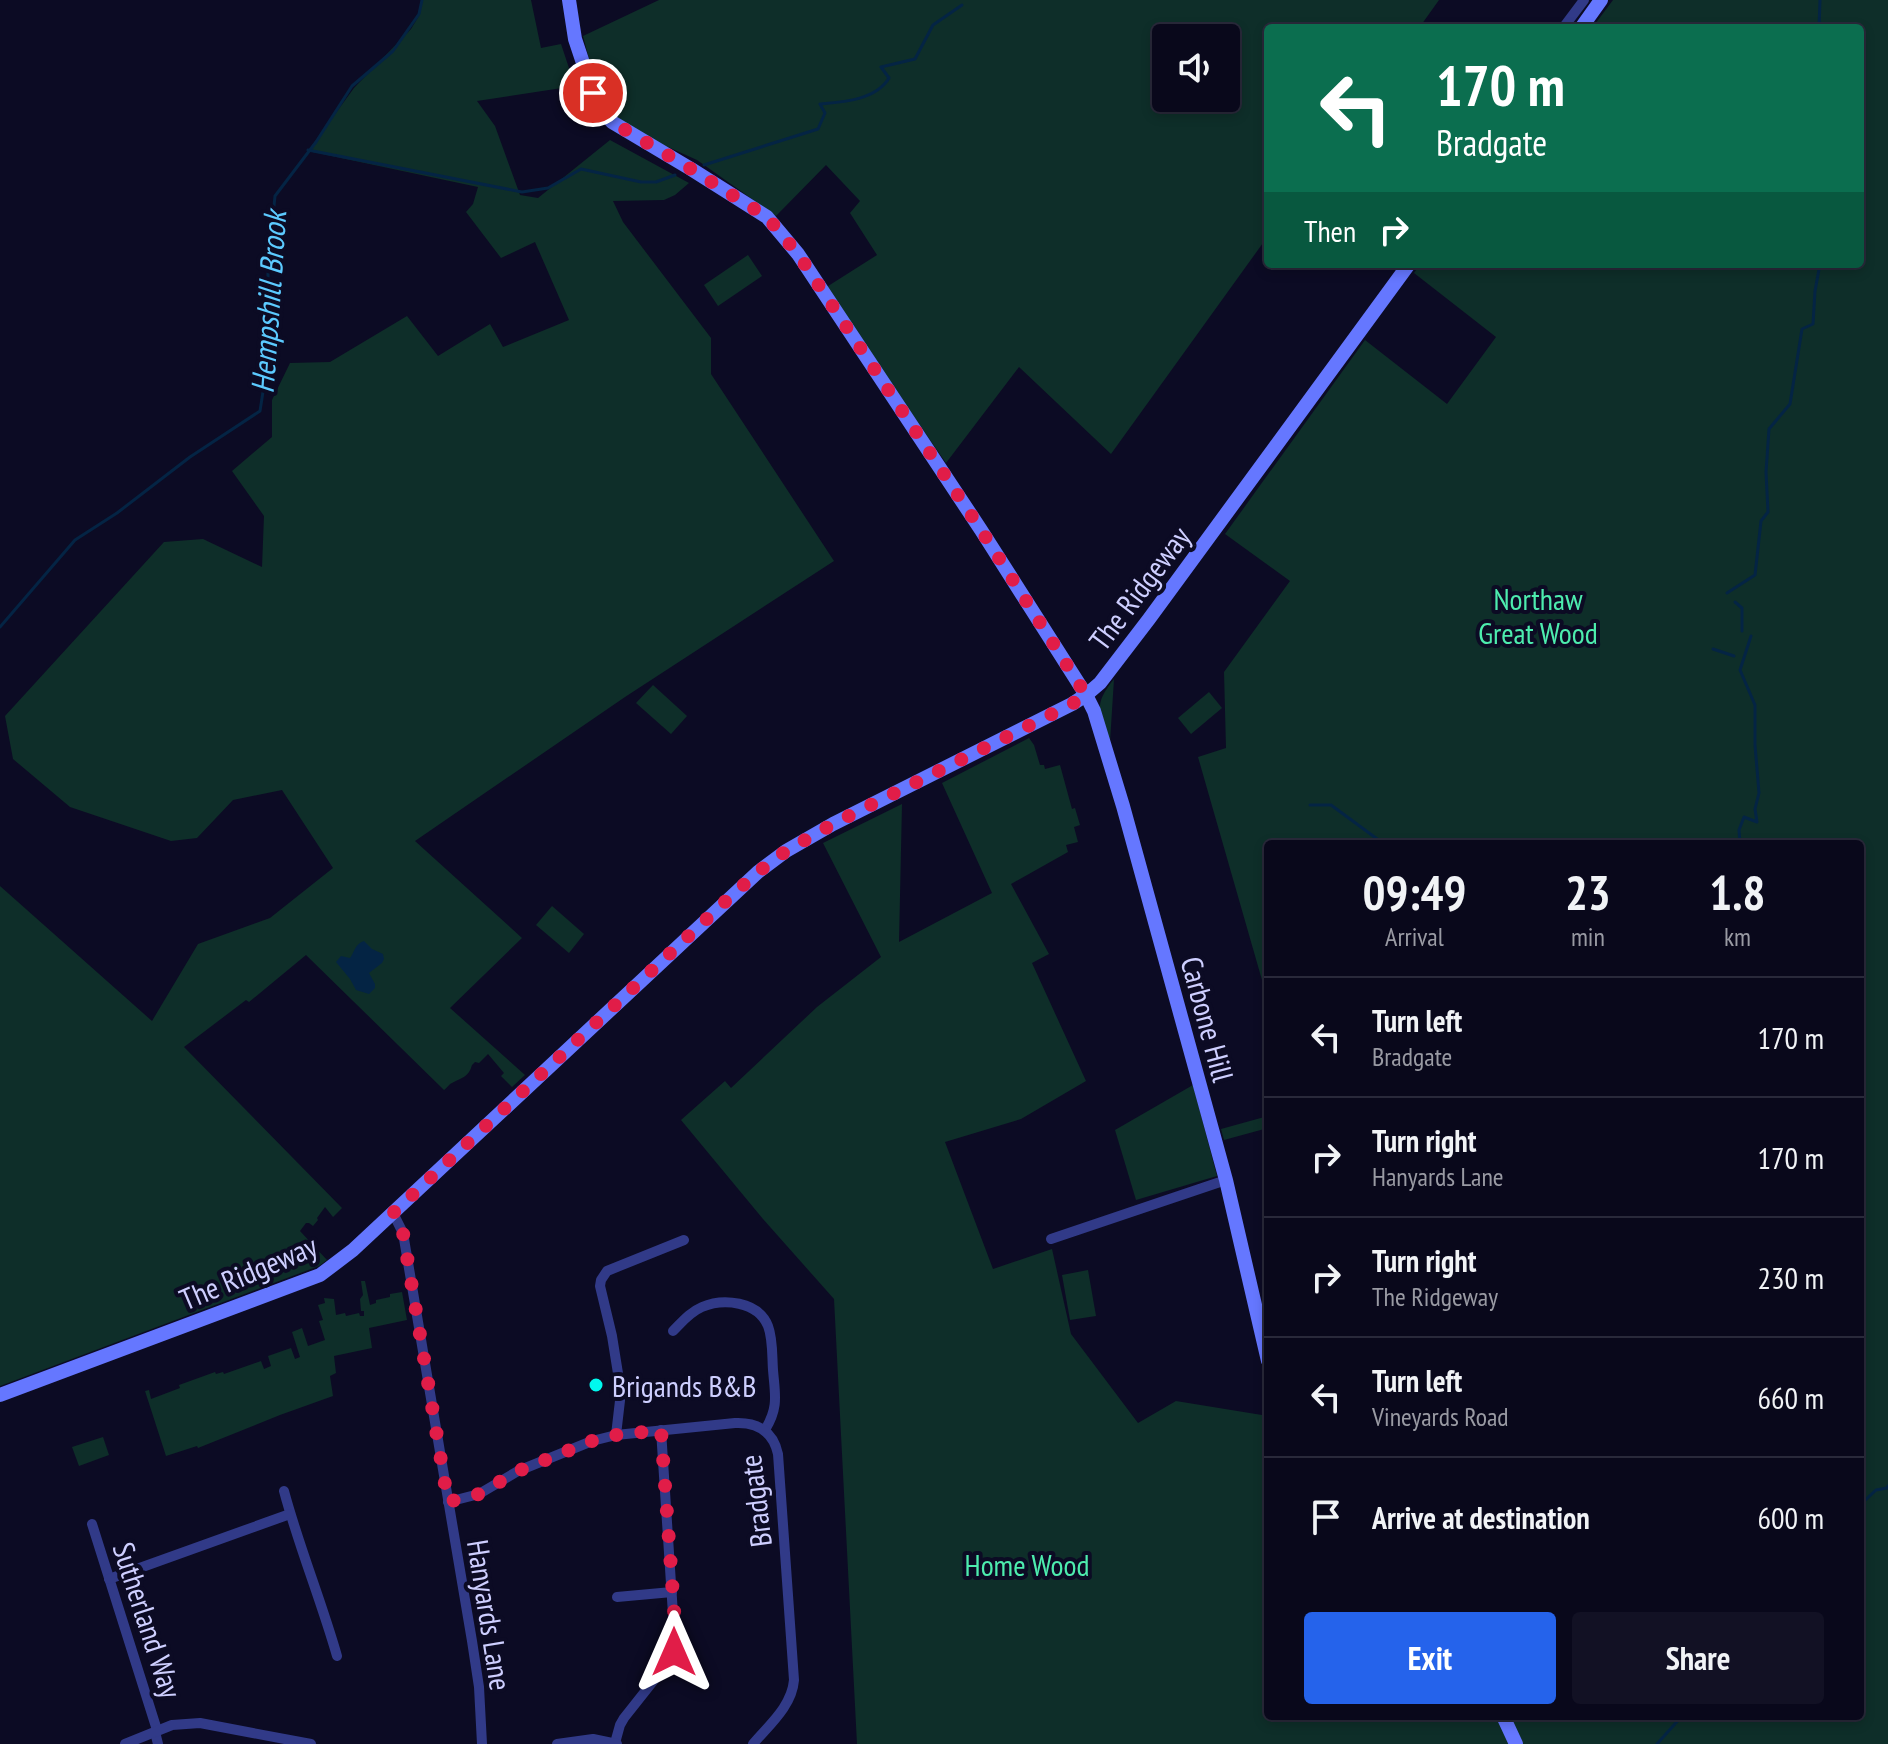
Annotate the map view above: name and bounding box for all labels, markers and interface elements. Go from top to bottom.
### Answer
map controls [1152,24,1240,112]
button: sound [1152,24,1240,112]
text: 170 m [1436,49,1565,121]
icon: left [1304,56,1408,160]
pin [559,59,627,127]
icon: arrive [571,71,615,115]
text: Bradgate [1436,119,1547,166]
water label: Hempshill Brook [241,206,296,395]
icon: right [1372,208,1416,252]
text: Then [1304,211,1356,250]
street label: The Ridgeway [1080,518,1199,658]
park label: Northaw Great Wood [1478,579,1598,652]
text: 09:49 [1363,861,1466,923]
text: 23 [1565,861,1611,923]
text: 1.8 [1709,861,1765,923]
text: Arrival [1385,920,1444,953]
text: min [1571,920,1605,953]
text: km [1724,920,1751,953]
street label: Carbone Hill [1173,952,1243,1086]
text: Turn left [1372,1001,1462,1040]
icon: left [1304,1015,1348,1059]
text: 170 m [1758,1018,1824,1057]
text: Bradgate [1372,1040,1452,1073]
text: Turn right [1372,1121,1476,1160]
icon: right [1304,1135,1348,1179]
text: 170 m [1758,1138,1824,1177]
text: Hanyards Lane [1372,1160,1504,1193]
street label: The Ridgeway [173,1225,323,1318]
text: Turn right [1372,1241,1476,1280]
icon: right [1304,1255,1348,1299]
text: 230 m [1758,1258,1824,1297]
text: The Ridgeway [1372,1280,1498,1313]
text: Turn left [1372,1361,1462,1400]
place label: Brigands B&B [612,1366,756,1405]
icon: left [1304,1375,1348,1419]
marker: Brigands B&B [587,1376,605,1394]
text: 660 m [1758,1378,1824,1417]
text: Vineyards Road [1372,1400,1509,1433]
street label: Bradgate [730,1453,780,1549]
icon: arrive [1304,1495,1348,1539]
text: Arrive at destination [1372,1498,1590,1537]
text: 600 m [1758,1498,1824,1537]
street label: Sutherland Way [105,1537,192,1703]
street label: Hanyards Lane [459,1537,521,1693]
park label: Home Wood [965,1545,1089,1584]
position arrow [632,1610,716,1694]
button: Exit [1304,1612,1556,1704]
button: Share [1572,1612,1824,1704]

